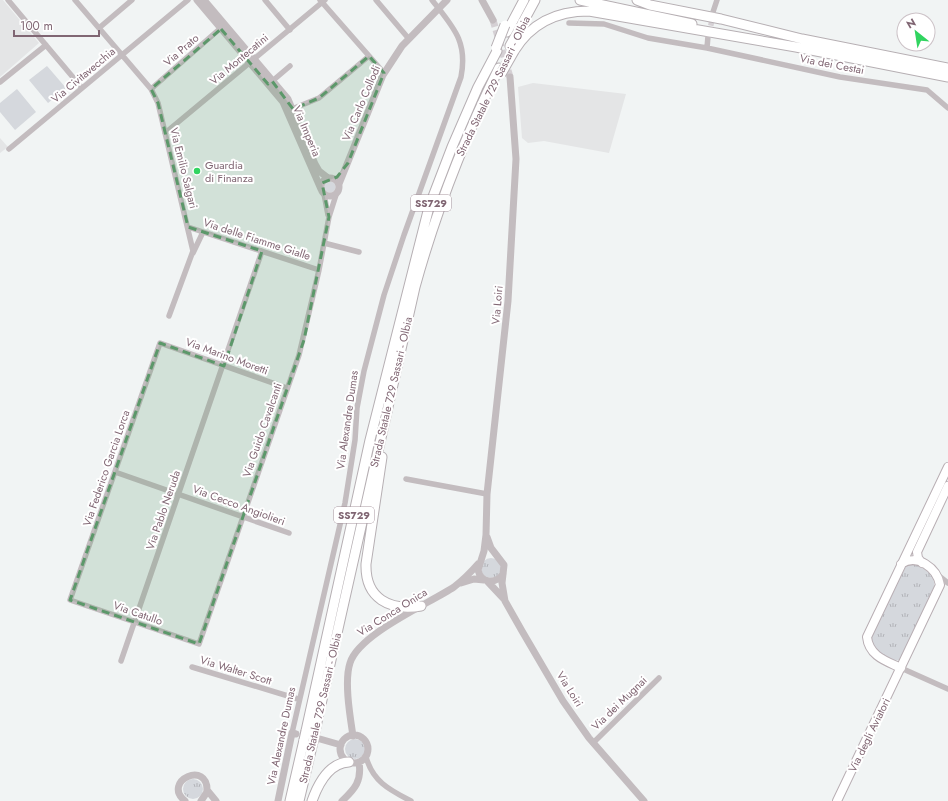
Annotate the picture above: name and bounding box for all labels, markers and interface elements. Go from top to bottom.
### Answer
scale bar [14,12,99,38]
north arrow [896,12,936,52]
street label: Strada Statale 729 Sassari - Olbia [452,13,534,159]
text: N [903,14,919,32]
text: 100 m [20,17,53,35]
street label: Via Prato [160,30,202,70]
street label: Via Montecatini [206,30,272,88]
street label: Via Civitavecchia [47,43,119,107]
street label: Via dei Cestai [798,50,866,78]
street label: Via Carlo Collodi [338,63,384,143]
street label: Via Imperia [289,103,325,159]
street label: Via Emilio Salgari [166,126,202,210]
place label: Guardia di Finanza [205,157,253,186]
marker: Guardia di Finanza [192,166,202,176]
road number: SS729 [411,195,451,211]
street label: Via delle Fiamme Gialle [201,214,313,264]
street label: Via Loiri [487,285,507,325]
street label: Strada Statale 729 Sassari - Olbia [366,315,416,469]
street label: Via Marino Moretti [183,334,271,378]
street label: Via Alexandre Dumas [332,369,362,471]
street label: Via Guido Cavalcanti [238,381,286,479]
street label: Via Federico Garcia Lorca [79,408,133,528]
street label: Via Pablo Neruda [142,468,184,552]
street label: Via Cecco Angiolieri [190,481,288,529]
road number: SS729 [334,507,374,523]
street label: Via Conca Onica [354,584,430,640]
street label: Via Catullo [111,597,165,629]
street label: Strada Statale 729 Sassari - Olbia [295,631,345,785]
street label: Via Walter Scott [198,651,274,689]
street label: Via Loiri [553,668,587,710]
street label: Via dei Mugnai [588,672,650,734]
street label: Via Alexandre Dumas [263,685,299,787]
street label: Via degli Aviatori [844,695,894,775]

